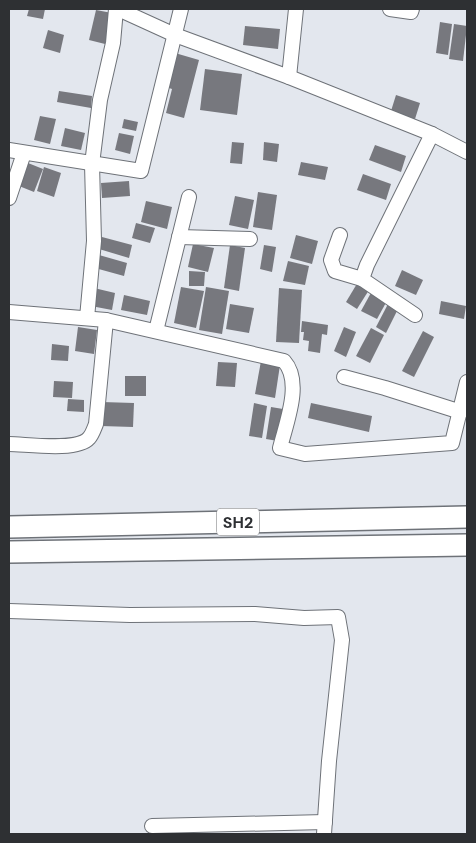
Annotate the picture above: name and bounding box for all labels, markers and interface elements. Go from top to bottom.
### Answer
road number: SH2 [217,508,259,536]

